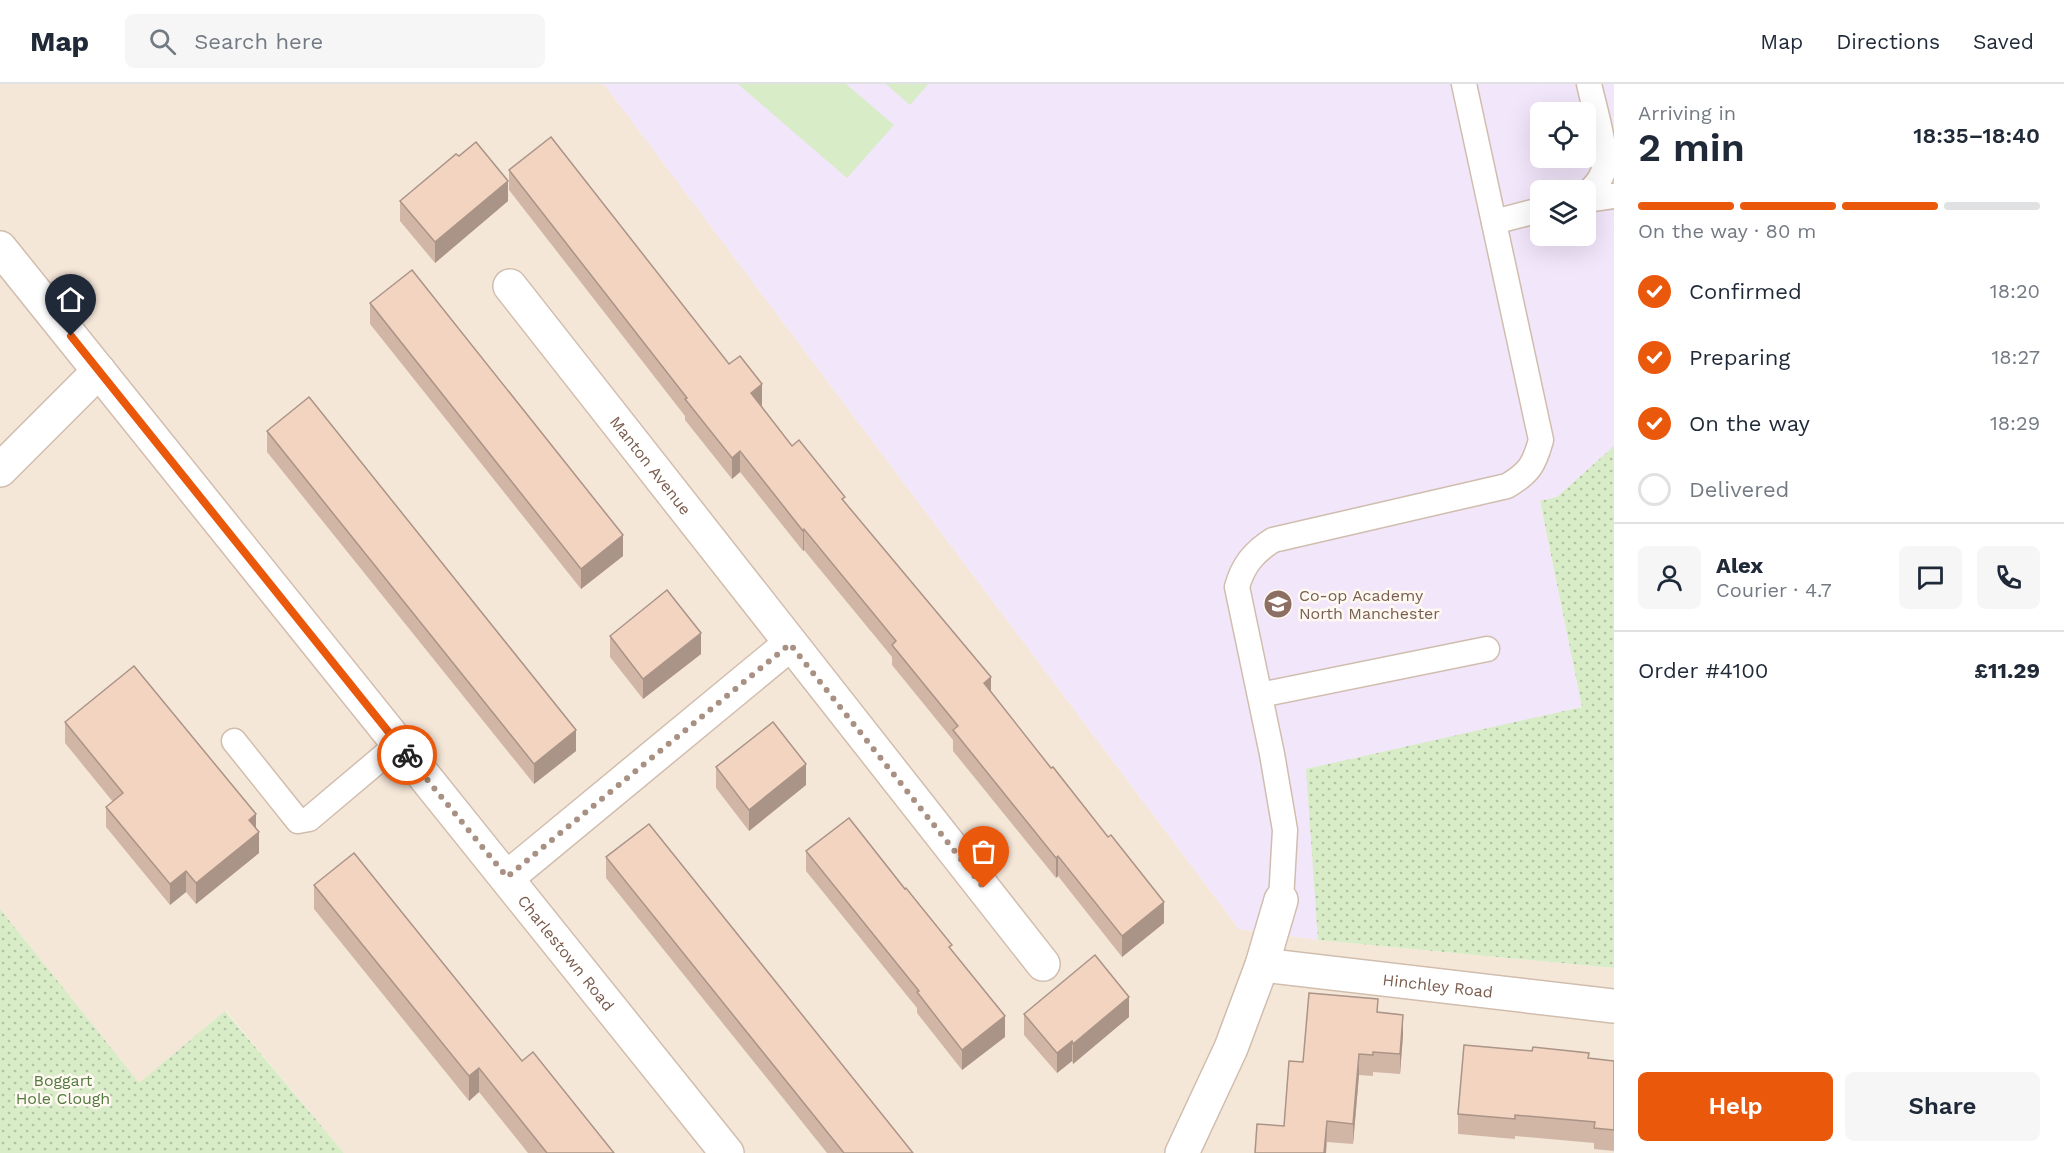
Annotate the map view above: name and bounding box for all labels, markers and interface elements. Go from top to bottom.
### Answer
search box [125,14,545,68]
text: Map [30,25,89,58]
icon: search [146,25,179,58]
text: Search here [194,29,323,54]
text: Map [1760,29,1803,54]
text: Directions [1836,29,1940,54]
text: Saved [1973,29,2034,54]
text: Arriving in [1638,101,1736,125]
map controls [1530,102,1596,246]
button: locate [1530,102,1596,168]
text: 18:35–18:40 [1913,123,2040,148]
text: 2 min [1638,125,1745,170]
button: layers [1530,180,1596,246]
text: On the way · 80 m [1638,219,1816,243]
pin [45,274,96,336]
icon: check [1638,275,1671,308]
text: Confirmed [1689,279,1802,304]
text: 18:20 [1990,279,2040,303]
icon: home [54,283,87,316]
icon: check [1638,341,1671,374]
text: Preparing [1689,345,1790,370]
text: 18:27 [1991,345,2040,369]
icon: check [1638,407,1671,440]
text: On the way [1689,411,1810,436]
text: 18:29 [1990,411,2040,435]
street label: Manton Avenue [606,412,695,519]
text: Delivered [1689,477,1789,502]
button: person [1638,546,1701,609]
button: chat [1899,546,1962,609]
button: phone [1977,546,2040,609]
text: Alex [1716,553,1763,578]
text: Courier · 4.7 [1716,578,1832,602]
place label: Co-op Academy North Manchester [1299,586,1440,623]
school or university icon: Co-op Academy North Manchester [1262,588,1294,620]
text: Order #4100 [1638,658,1769,683]
text: £11.29 [1974,658,2040,683]
courier [377,725,437,785]
icon: bike [391,739,424,772]
pin [958,826,1009,888]
icon: bag [967,835,1000,868]
street label: Charlestown Road [514,891,618,1015]
street label: Hinchley Road [1382,970,1494,1002]
park label: Boggart Hole Clough [16,1071,110,1108]
button: Help [1638,1072,1833,1141]
button: Share [1845,1072,2040,1141]

